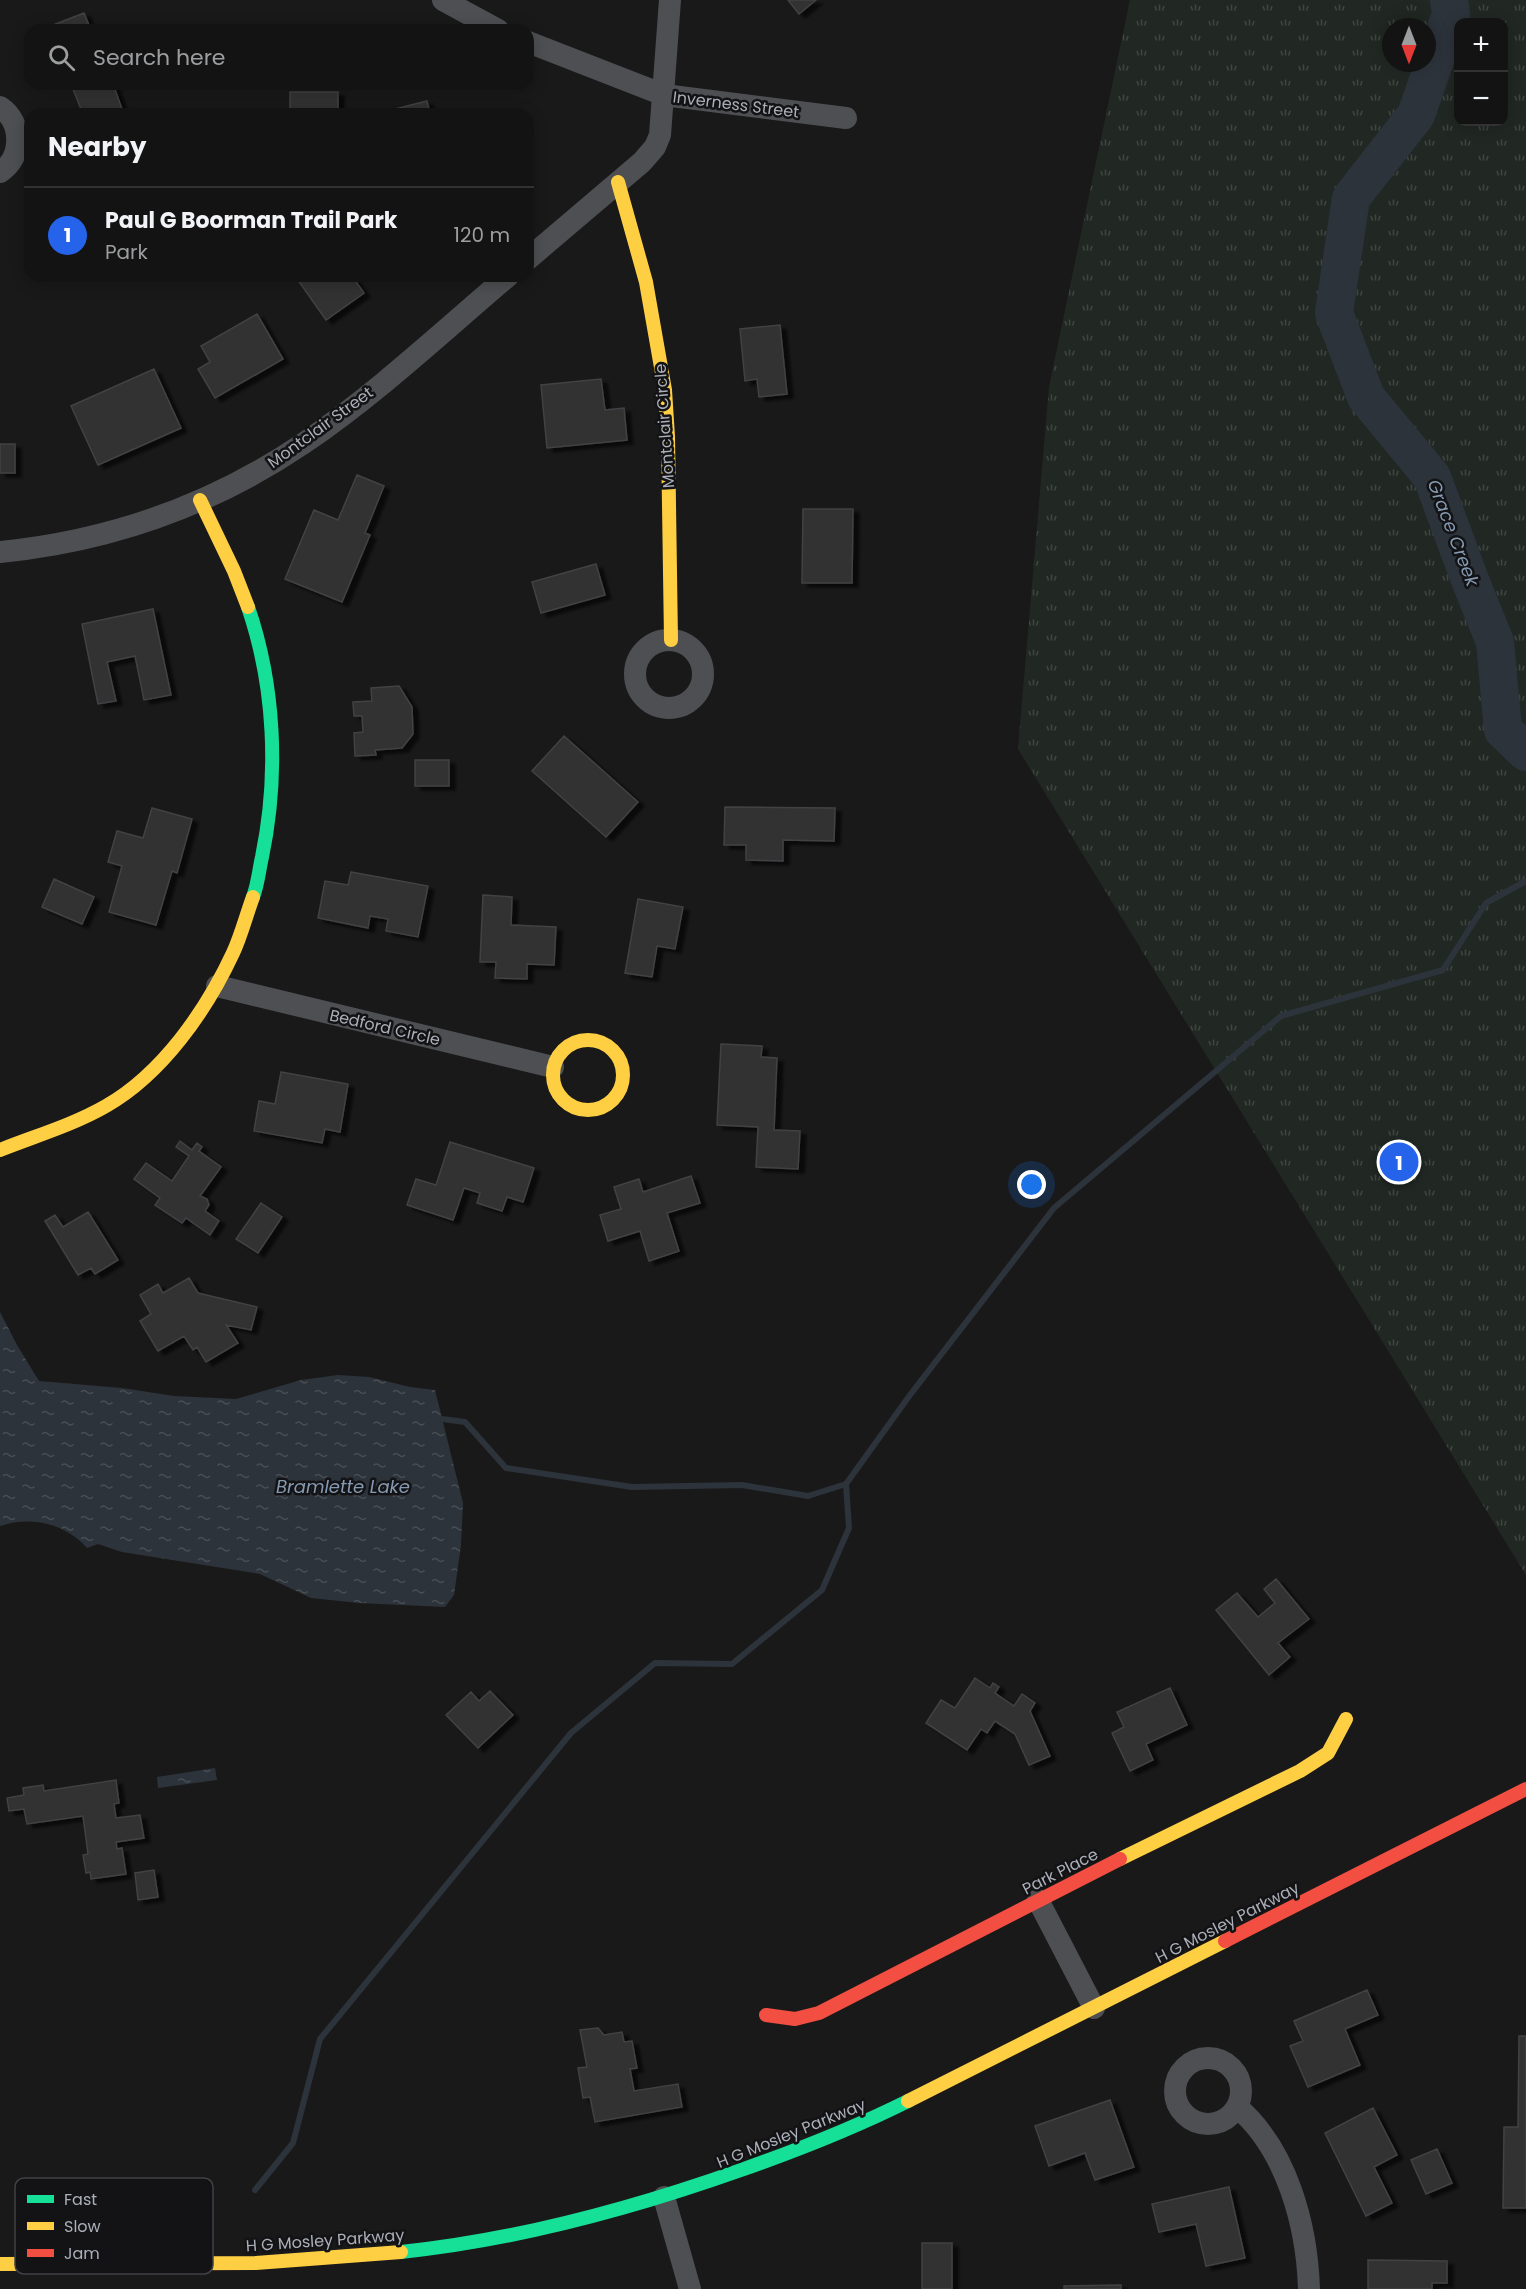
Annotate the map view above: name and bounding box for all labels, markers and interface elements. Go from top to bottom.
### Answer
north arrow [1382,18,1436,72]
map controls [1454,18,1508,126]
button: + [1454,18,1508,72]
search box [24,24,534,90]
icon: search [45,41,78,74]
text: Search here [93,42,226,73]
button: − [1454,72,1508,126]
street label: Inverness Street [671,85,801,124]
text: Nearby [48,129,146,165]
text: Paul G Boorman Trail Park [105,205,397,236]
text: 1 [64,221,71,249]
text: 120 m [454,221,510,249]
text: Park [105,238,148,266]
street label: Montclair Circle [649,363,680,489]
street label: Montclair Street [263,381,378,474]
water label: Grace Creek [1422,476,1486,591]
street label: Bedford Circle [327,1004,443,1051]
pin: 1 [1380,1140,1418,1184]
your location [1017,1170,1046,1199]
water label: Bramlette Lake [276,1474,410,1499]
street label: Park Place [1018,1843,1102,1900]
street label: H G Mosley Parkway [1151,1876,1303,1969]
street label: H G Mosley Parkway [713,2093,869,2174]
legend [15,2178,213,2274]
text: Fast [64,2188,97,2211]
text: Slow [64,2215,101,2238]
street label: H G Mosley Parkway [245,2223,405,2258]
text: Jam [64,2242,100,2265]

